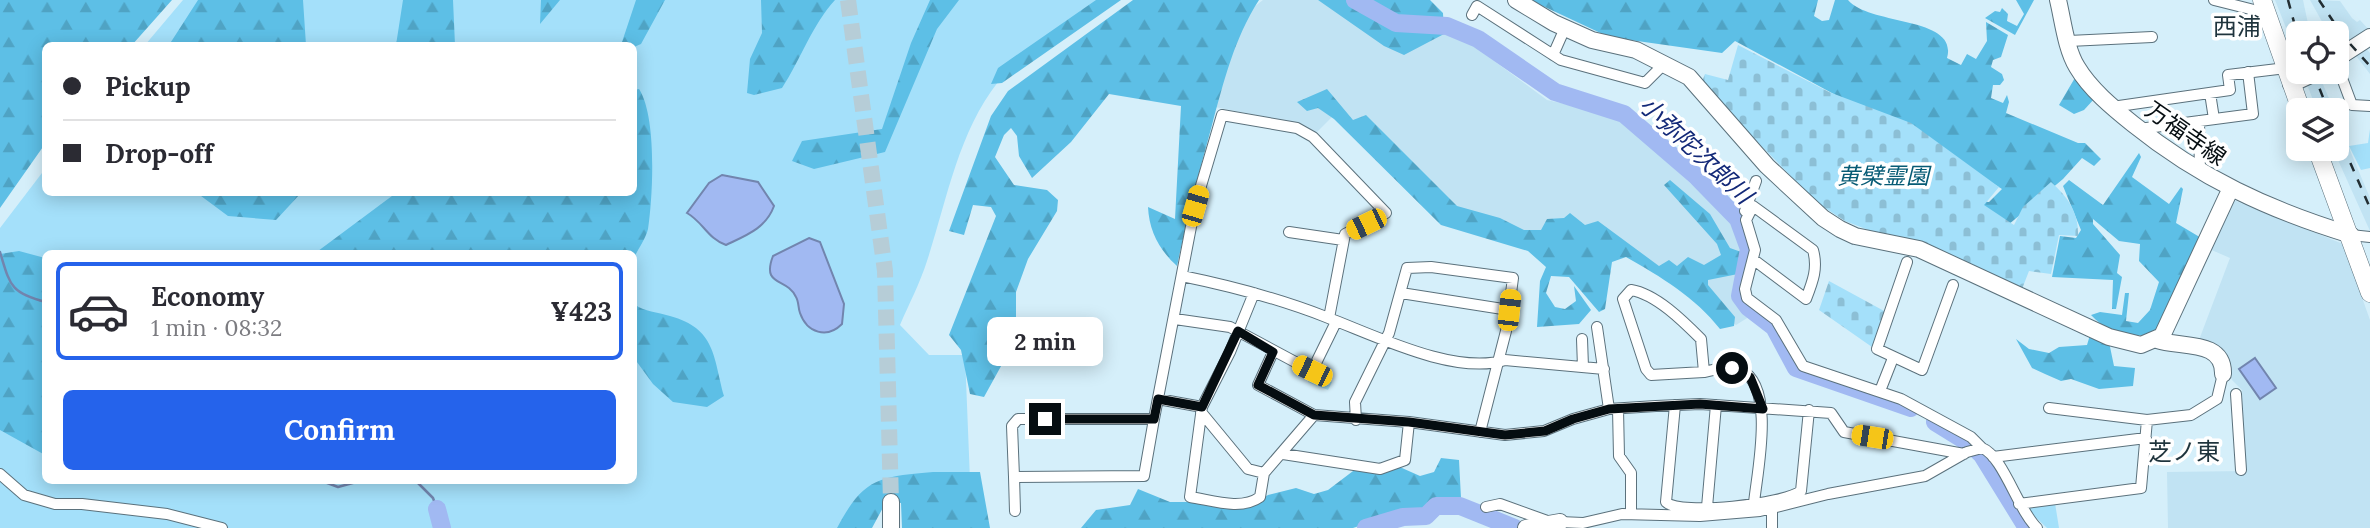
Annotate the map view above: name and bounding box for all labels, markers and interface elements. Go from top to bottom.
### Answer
district label: 西浦 [2213,11,2261,42]
map controls [2286,21,2349,161]
button: locate [2286,21,2349,84]
text: Pickup [105,70,191,103]
water label: 小弥陀次郎川 [1633,90,1761,212]
street label: 万福寺線 [2140,95,2232,171]
button: layers [2286,98,2349,161]
text: Drop-off [105,137,213,170]
park label: 黄檗霊園 [1837,161,1932,190]
car [1180,183,1211,229]
car [1343,205,1390,243]
icon: car [67,280,130,343]
text: Economy [151,280,264,313]
car [1497,288,1522,332]
text: ¥423 [551,295,612,328]
text: 1 min · 08:32 [151,313,282,342]
callout: 2 min [987,318,1103,366]
text: 2 min [1014,327,1076,356]
car [1289,352,1336,390]
route start [1716,352,1748,384]
button: Confirm [63,390,616,470]
route end [1029,403,1061,435]
car [1850,423,1895,451]
district label: 芝ノ東 [2148,436,2220,467]

